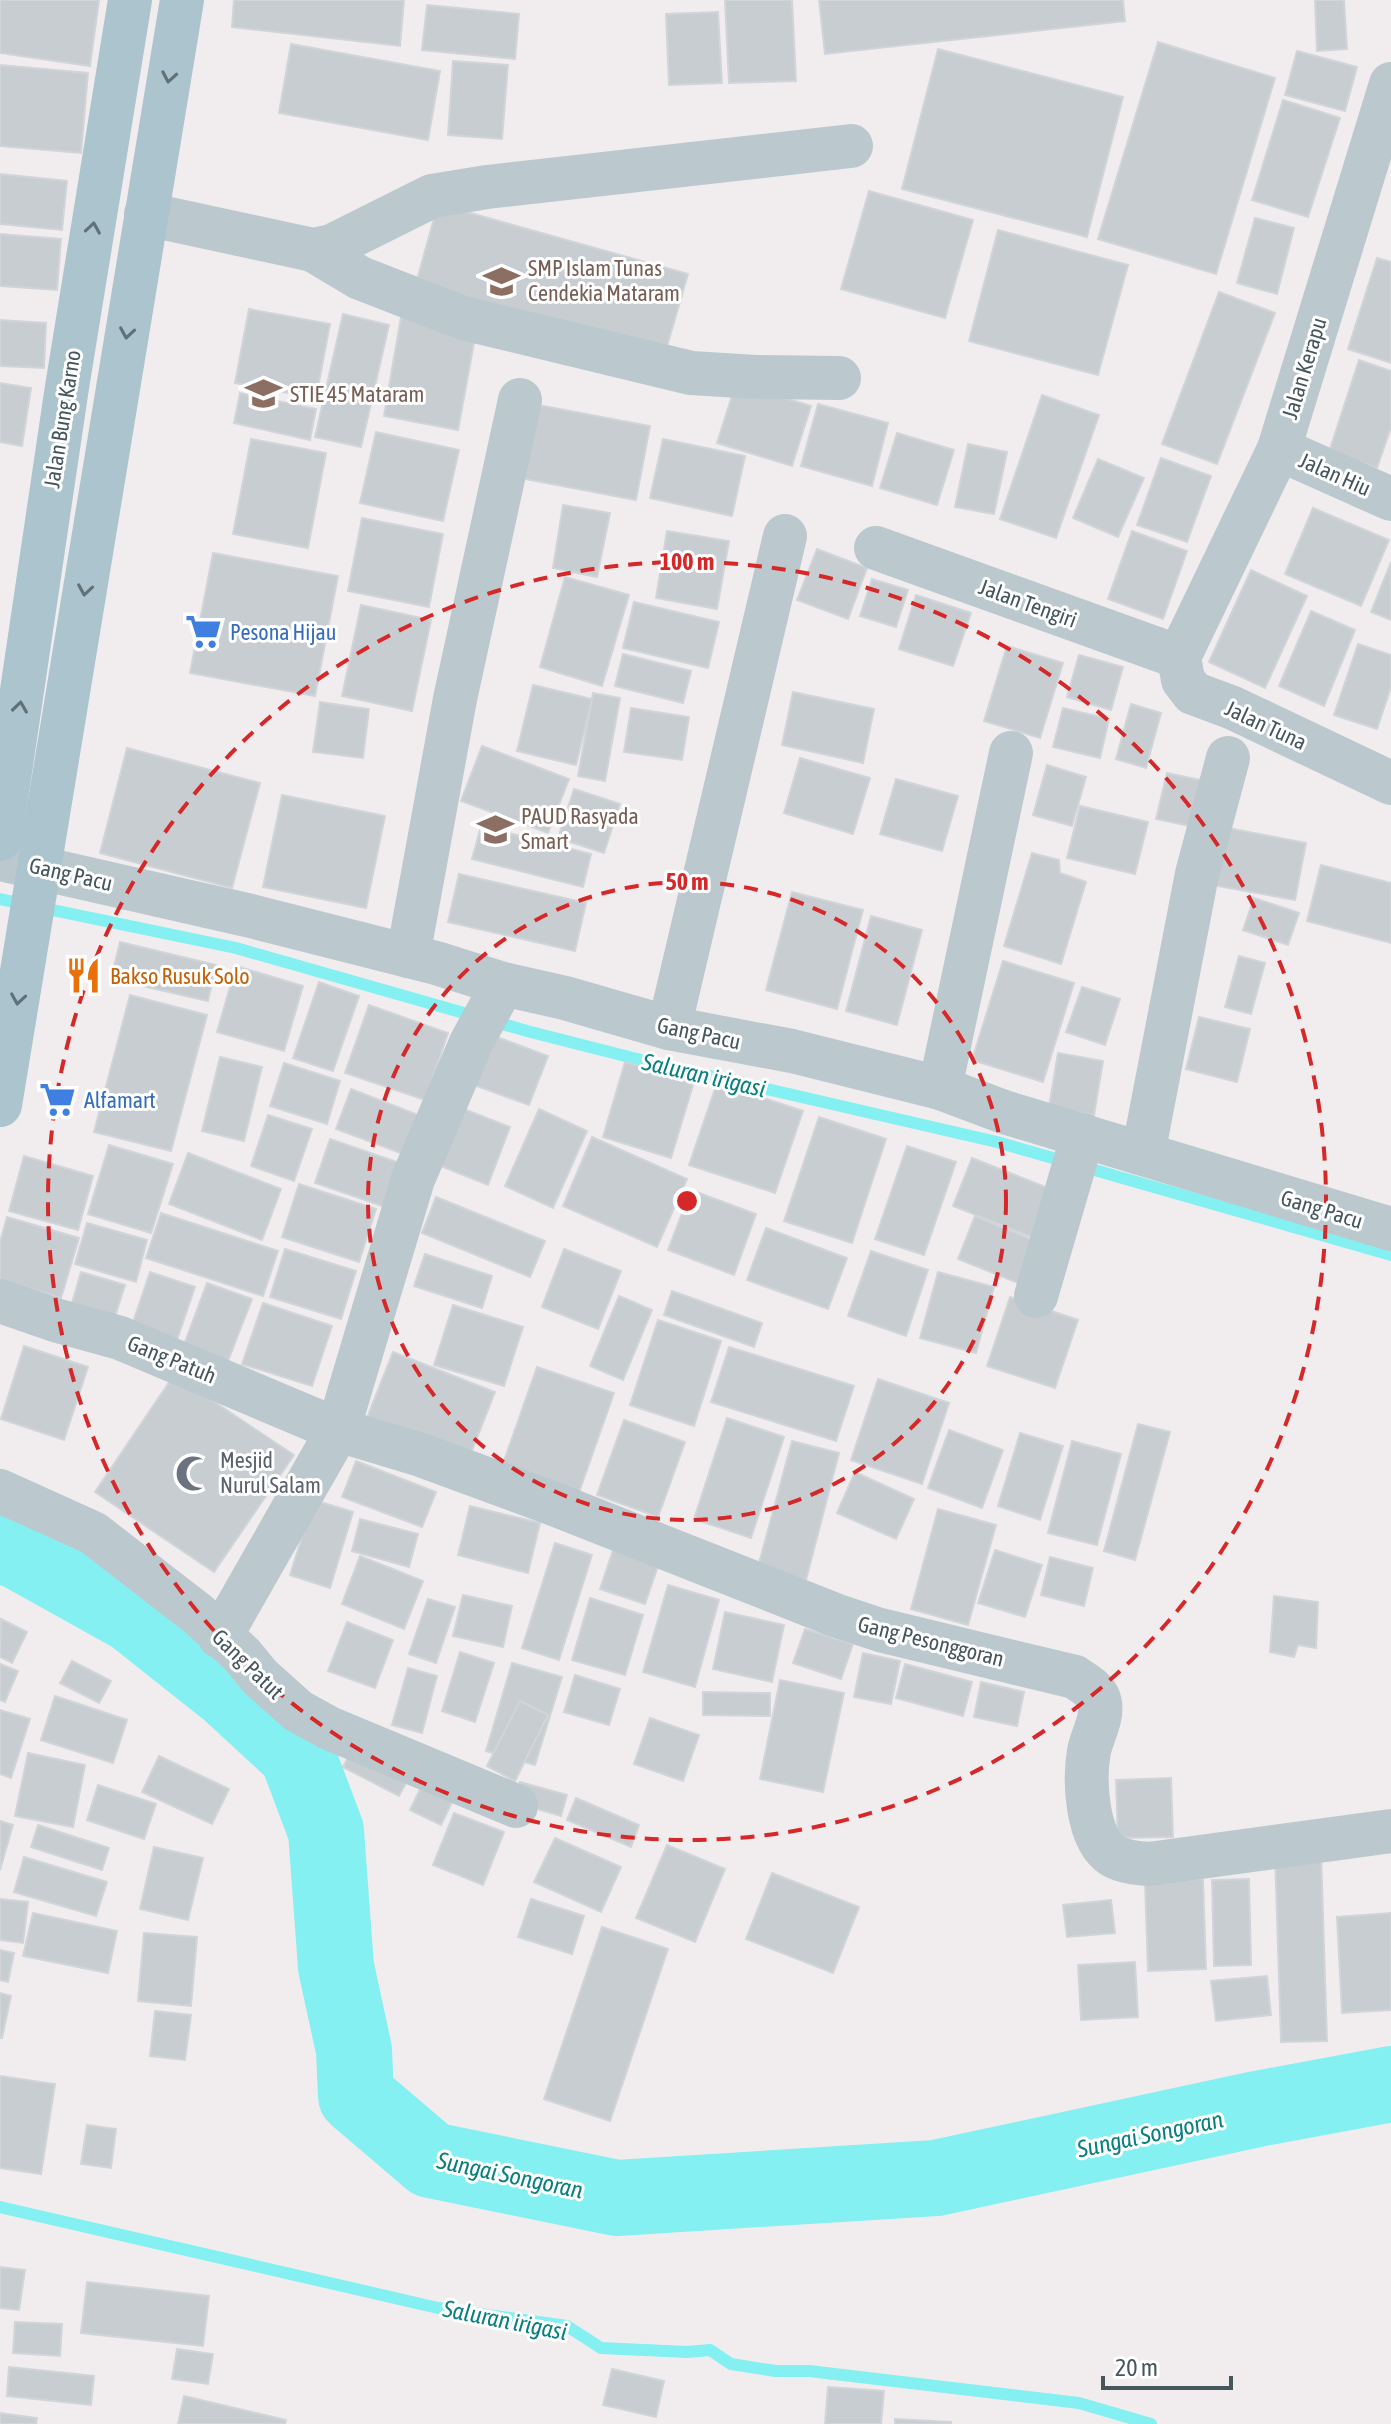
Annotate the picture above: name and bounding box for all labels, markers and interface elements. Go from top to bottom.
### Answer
one-way arrow [161,70,178,84]
one-way arrow [83,222,100,235]
place label: SMP Islam Tunas Cendekia Mataram [528,255,680,306]
school or university icon: SMP Islam Tunas Cendekia Mataram [483,262,521,300]
street label: Jalan Kerapu [1276,314,1332,422]
one-way arrow [119,327,136,340]
street label: Jalan Bung Karno [38,348,86,490]
school or university icon: STIE 45 Mataram [245,375,283,413]
place label: STIE 45 Mataram [290,381,424,407]
street label: Jalan Hiu [1295,447,1375,501]
text: 100 m [660,548,714,575]
street label: Jalan Tengiri [976,573,1080,633]
one-way arrow [78,583,95,597]
supermarket icon: Pesona Hijau [185,613,223,651]
place label: Pesona Hijau [230,619,336,645]
street label: Jalan Tuna [1221,695,1311,755]
one-way arrow [11,700,28,714]
place label: PAUD Rasyada Smart [521,803,639,854]
school or university icon: PAUD Rasyada Smart [476,810,514,848]
street label: Gang Pacu [27,852,115,896]
text: 50 m [665,868,709,895]
restaurant icon: Bakso Rusuk Solo [65,957,103,995]
place label: Bakso Rusuk Solo [110,963,250,989]
one-way arrow [10,993,27,1006]
street label: Gang Pacu [655,1012,743,1054]
water label: Saluran irigasi [639,1047,768,1102]
supermarket icon: Alfamart [39,1081,77,1119]
place label: Alfamart [84,1087,156,1113]
street label: Gang Pacu [1278,1184,1366,1234]
centre of rings [673,1187,701,1215]
street label: Gang Patuh [124,1329,220,1389]
place label: Mesjid Nurul Salam [220,1447,321,1498]
mosque icon: Mesjid Nurul Salam [175,1454,213,1492]
street label: Gang Pesonggoran [855,1610,1007,1672]
street label: Gang Patut [207,1624,289,1704]
water label: Sungai Songoran [1074,2105,1226,2163]
water label: Sungai Songoran [434,2146,586,2204]
water label: Saluran irigasi [440,2295,569,2345]
scale bar [1103,2340,1231,2390]
text: 20 m [1115,2354,1158,2381]

